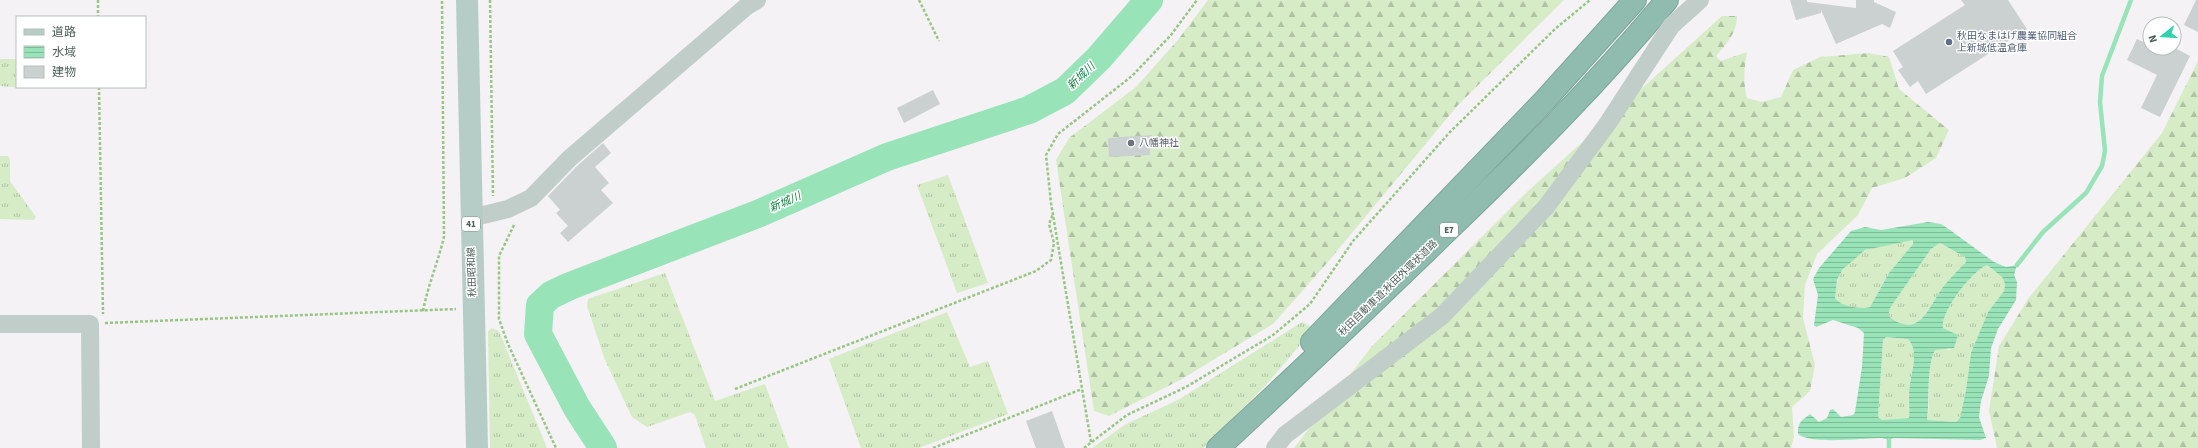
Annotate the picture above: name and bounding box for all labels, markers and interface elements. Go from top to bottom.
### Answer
legend [16,16,146,88]
north arrow [2142,16,2182,56]
text: 道路 [52,24,76,41]
place label: 秋田なまはげ農業協同組合 上新城低温倉庫 [1957,29,2077,55]
text: N [2145,33,2161,44]
marker: 秋田なまはげ農業協同組合 上新城低温倉庫 [1944,37,1954,47]
text: 水域 [52,44,76,61]
water label: 新城川 [1064,58,1099,93]
text: 建物 [52,64,76,81]
place label: 八幡神社 [1139,136,1179,150]
marker: 八幡神社 [1126,138,1136,148]
water label: 新城川 [767,188,804,216]
road number: 41 [462,217,480,231]
road number: E7 [1440,223,1458,237]
street label: 秋田自動車道;秋田外環状道路 [1335,237,1441,339]
street label: 秋田昭和線 [464,247,480,297]

